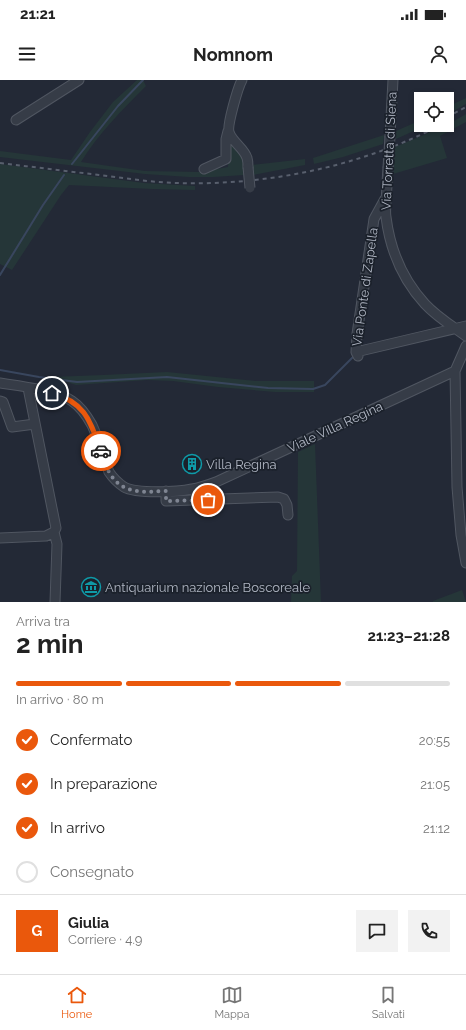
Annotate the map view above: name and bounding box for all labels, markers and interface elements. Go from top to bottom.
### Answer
text: 21:21 [20,5,55,23]
icon: menu [16,43,38,65]
icon: person [428,43,450,65]
text: Nomnom [193,44,273,65]
street label: Via Torretta di Siena [378,91,400,211]
map controls [414,92,454,132]
button: locate [414,92,454,132]
street label: Via Ponte di Zapella [349,227,381,347]
pin [35,376,69,410]
icon: home [41,382,63,404]
street label: Viale Villa Regina [285,398,385,456]
courier [81,431,121,471]
icon: car [90,440,112,462]
building icon: Villa Regina [181,453,203,475]
place label: Villa Regina [206,457,277,472]
pin [191,483,225,517]
icon: bag [197,489,219,511]
museum icon: Antiquarium nazionale Boscoreale [80,576,102,598]
place label: Antiquarium nazionale Boscoreale [105,580,311,595]
text: Arriva tra [16,614,70,629]
text: 21:23–21:28 [367,627,450,645]
text: 2 min [16,629,83,659]
text: In arrivo · 80 m [16,692,104,707]
icon: check [16,729,38,751]
text: Confermato [50,731,132,749]
text: 20:55 [419,733,450,748]
icon: check [16,773,38,795]
text: In preparazione [50,775,157,793]
text: 21:05 [420,777,450,792]
icon: check [16,817,38,839]
text: In arrivo [50,819,105,837]
text: 21:12 [423,821,450,836]
text: Consegnato [50,863,134,881]
button: chat [356,910,398,952]
button: phone [408,910,450,952]
text: Giulia [68,914,109,932]
text: G [32,922,42,940]
text: Corriere · 4.9 [68,932,143,947]
tab: Home [61,984,92,1021]
tab: Mappa [214,984,250,1021]
tab: Salvati [372,984,405,1021]

